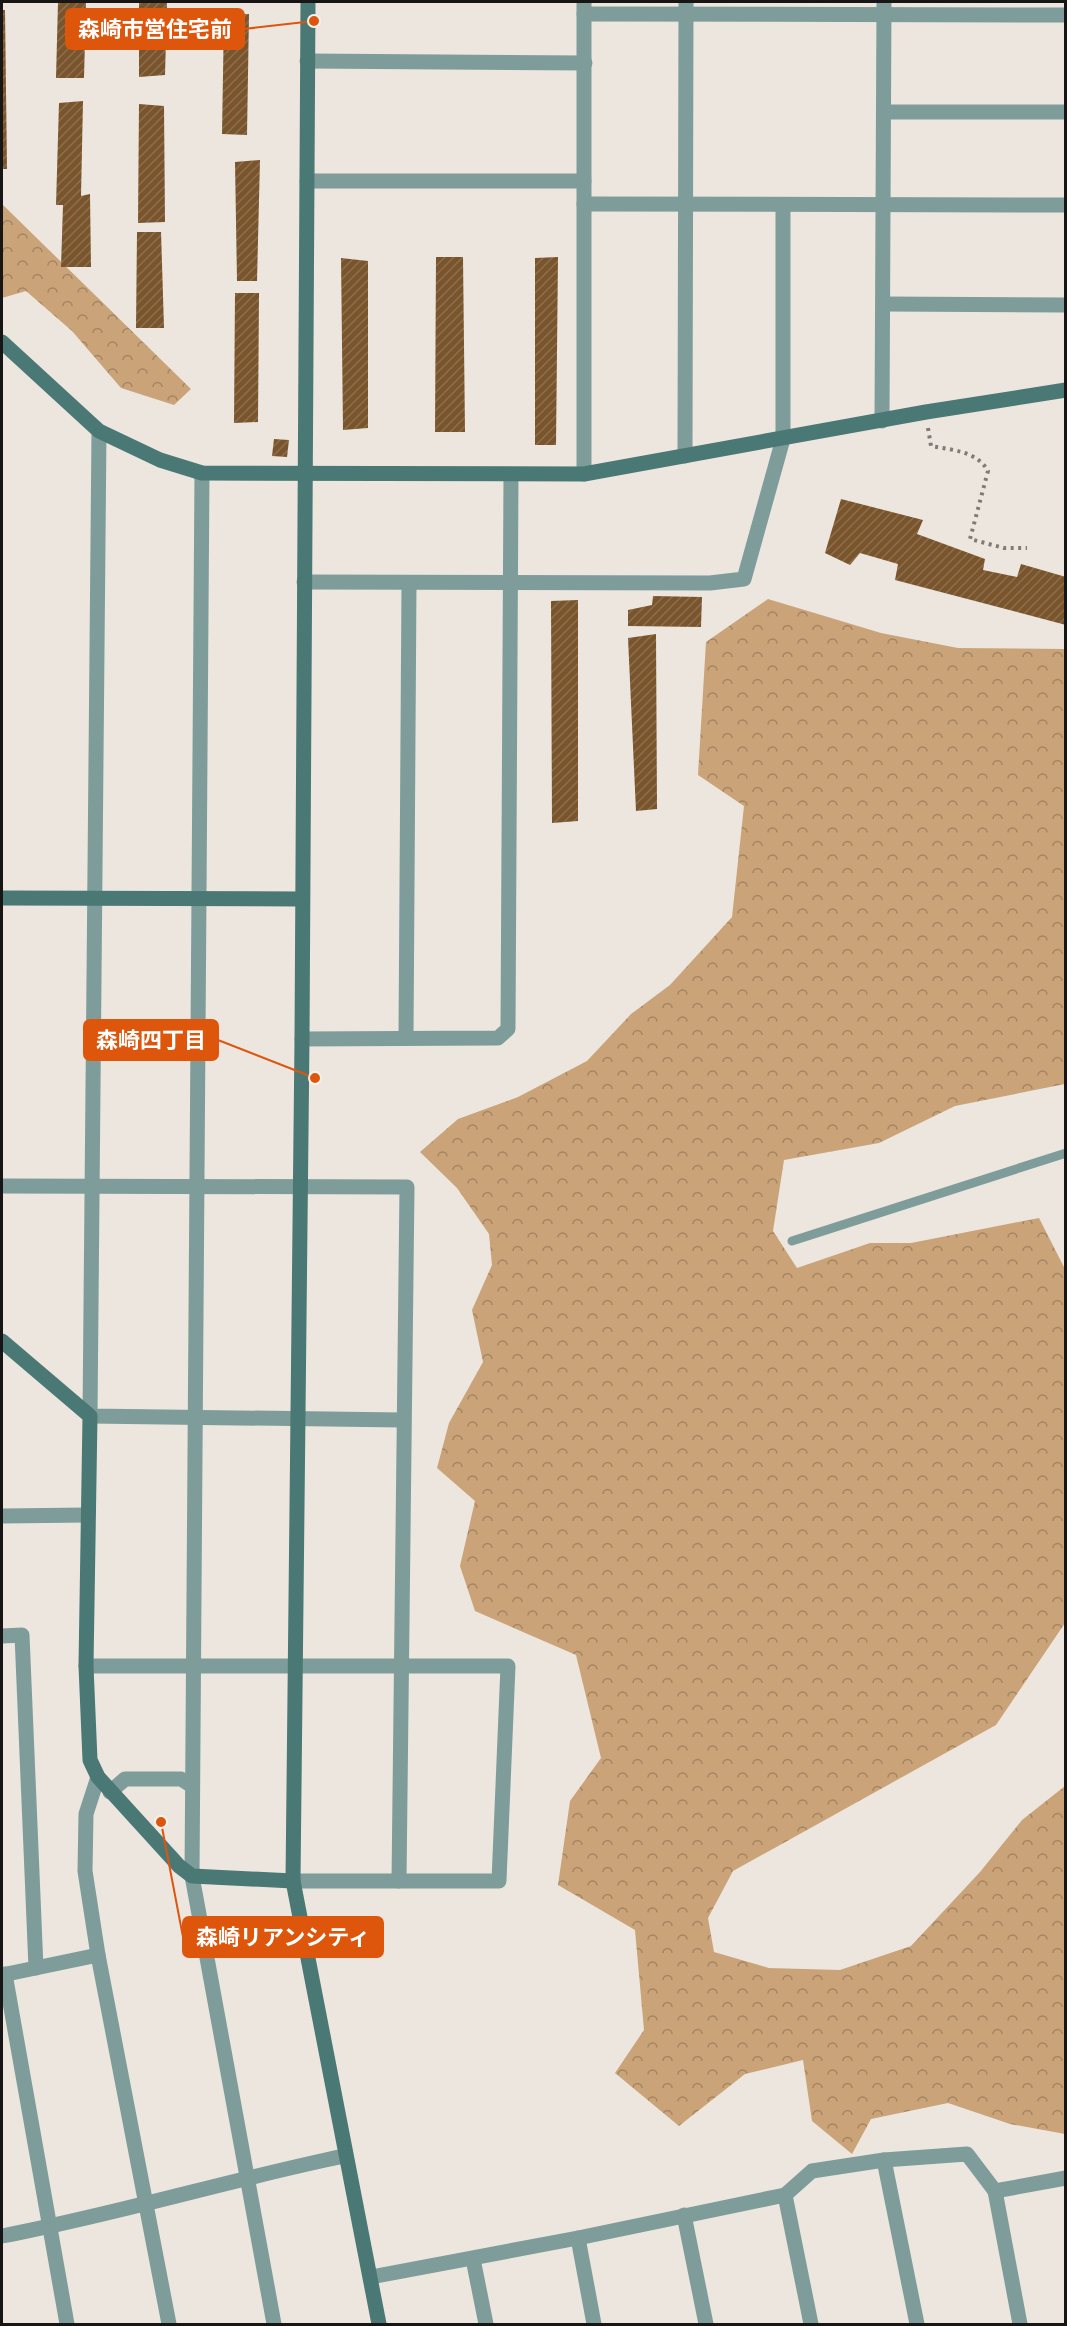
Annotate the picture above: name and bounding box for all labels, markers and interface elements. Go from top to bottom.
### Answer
callout: 森崎市営住宅前 [66,9,244,49]
text: 森崎市営住宅前 [78,16,232,43]
callout: 森崎四丁目 [84,1020,218,1060]
text: 森崎四丁目 [96,1027,206,1054]
callout: 森崎リアンシティ [183,1917,383,1957]
text: 森崎リアンシティ [196,1924,370,1951]

